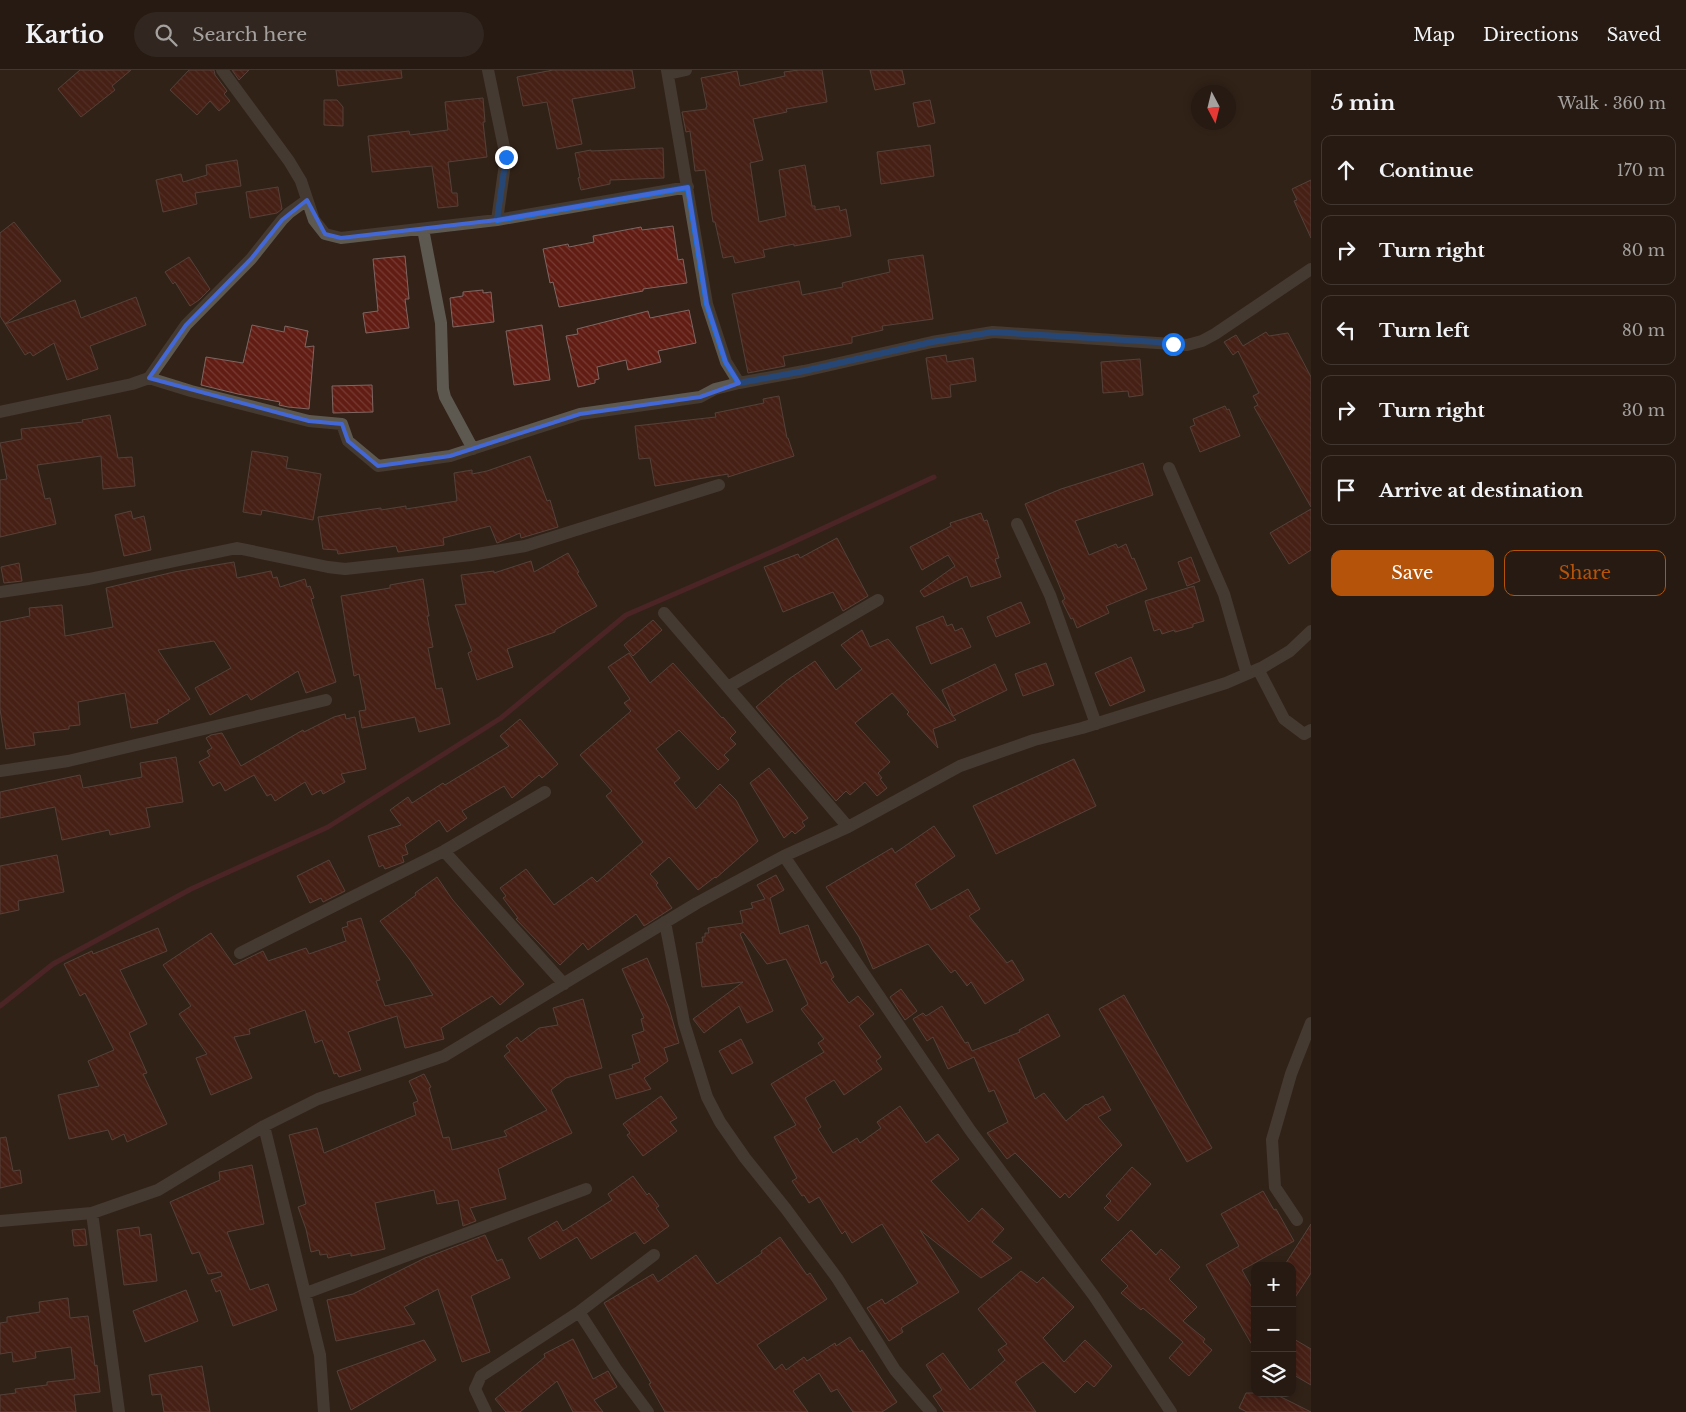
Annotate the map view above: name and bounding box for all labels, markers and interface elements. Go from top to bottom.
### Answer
search box [134,12,484,57]
text: Kartio [25,20,104,49]
icon: search [152,21,180,49]
text: Search here [192,23,307,46]
text: Map [1413,24,1455,46]
text: Directions [1483,24,1579,46]
text: Saved [1607,24,1661,46]
north arrow [1191,85,1236,130]
text: 5 min [1331,90,1395,116]
text: Walk · 360 m [1558,93,1666,113]
route end [495,146,518,169]
icon: ahead [1332,156,1360,184]
text: Continue [1379,159,1474,182]
text: 170 m [1617,160,1665,180]
icon: right [1332,236,1360,264]
text: Turn right [1379,239,1485,262]
text: 80 m [1622,240,1665,260]
icon: left [1332,316,1360,344]
text: Turn left [1379,319,1470,342]
text: 80 m [1622,320,1665,340]
route start [1162,333,1185,356]
icon: right [1332,396,1360,424]
text: Turn right [1379,399,1485,422]
text: 30 m [1622,400,1665,420]
icon: arrive [1332,476,1360,504]
text: Arrive at destination [1379,479,1583,502]
button: Save [1331,550,1494,596]
button: Share [1504,550,1666,596]
map controls [1251,1262,1296,1397]
button: + [1251,1262,1296,1307]
button: − [1251,1307,1296,1352]
button: layers [1251,1352,1296,1397]

